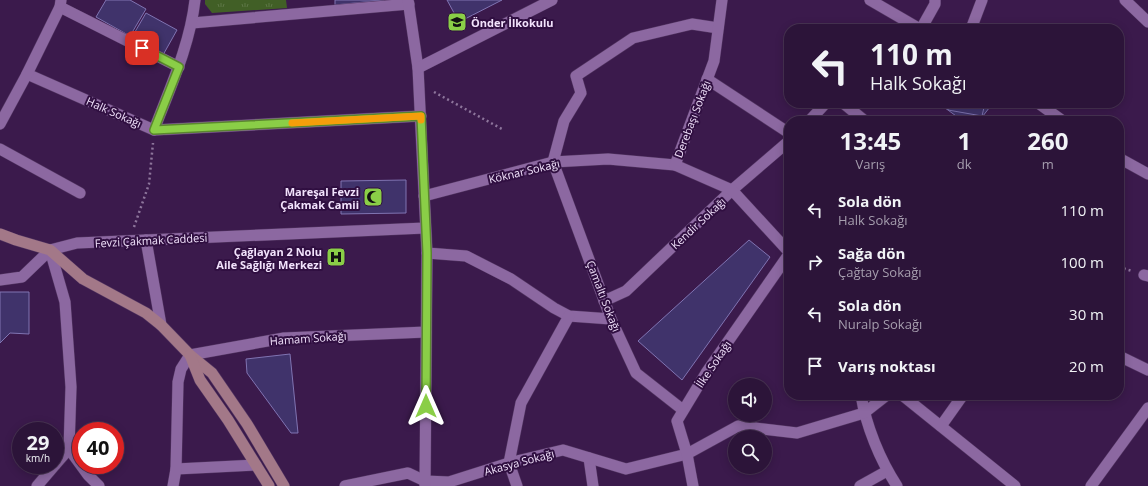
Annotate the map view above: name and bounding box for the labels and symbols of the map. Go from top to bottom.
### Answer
school or university icon: Önder İlkokulu [446,11,468,33]
place label: Önder İlkokulu [471,15,554,30]
pin [125,31,159,65]
street label: Derebaşı Sokağı [670,78,714,160]
street label: Halk Sokağı [84,93,144,131]
street label: Köknar Sokağı [487,156,561,186]
place label: Mareşal Fevzi Çakmak Camii [280,184,359,212]
mosque icon: Mareşal Fevzi Çakmak Camii [362,186,384,208]
street label: Kendir Sokağı [667,194,729,252]
street label: Fevzi Çakmak Caddesi [94,230,208,250]
place label: Çağlayan 2 Nolu Aile Sağlığı Merkezi [216,244,322,272]
hospital icon: Çağlayan 2 Nolu Aile Sağlığı Merkezi [325,246,347,268]
street label: Çamaltı Sokağı [584,258,624,334]
street label: Hamam Sokağı [269,328,347,348]
street label: İlke Sokağı [692,337,734,391]
position arrow [405,385,447,427]
speed limit sign: 40 [72,422,124,474]
street label: Akasya Sokağı [482,445,556,479]

